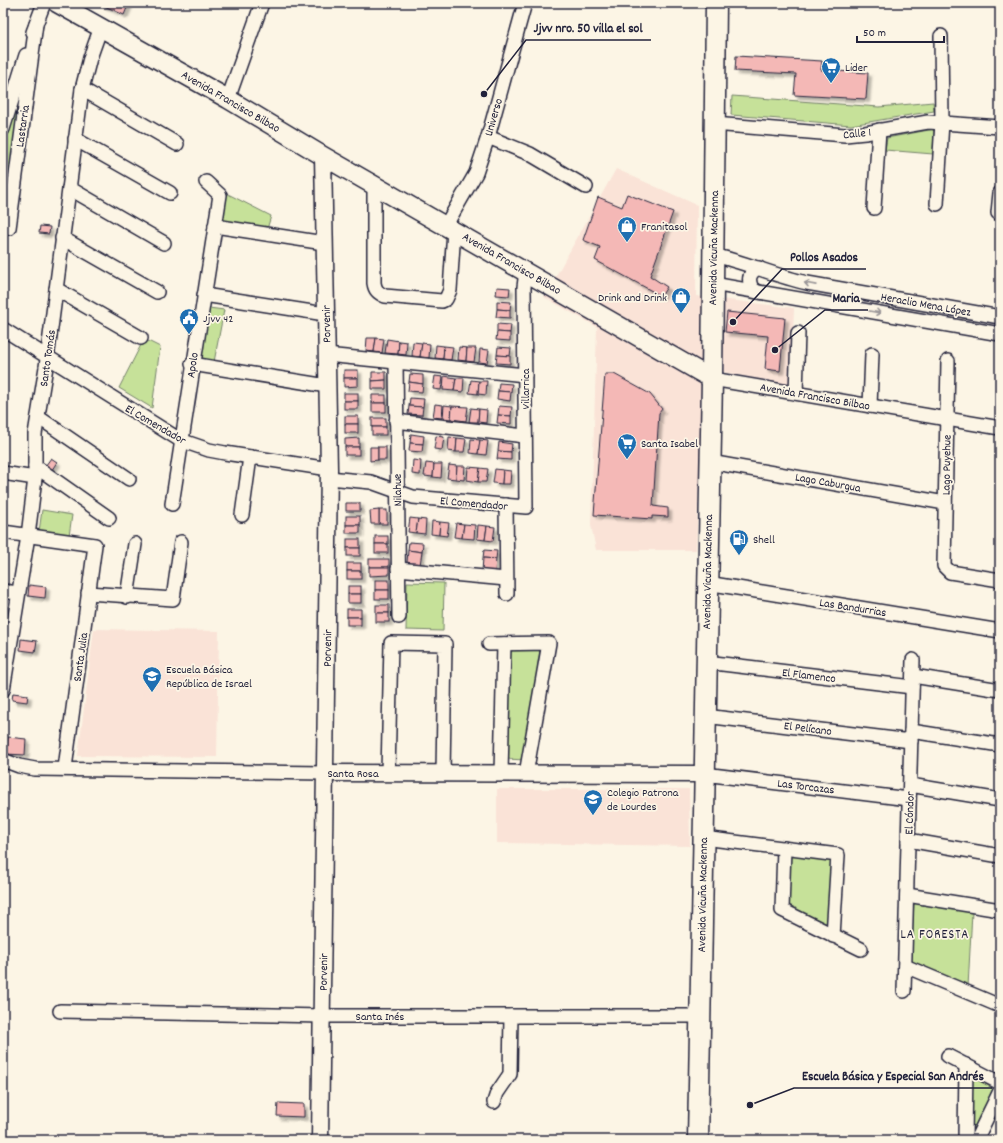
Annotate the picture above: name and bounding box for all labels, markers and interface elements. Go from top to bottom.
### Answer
callout: Jjvv nro. 50 villa el sol [526,15,651,40]
scale bar [857,18,944,44]
text: Jjvv nro. 50 villa el sol [534,20,643,39]
text: 50 m [863,25,886,42]
supermarket icon: Lider [820,56,842,84]
place label: Lider [845,60,868,77]
street label: Avenida Francisco Bilbao [178,67,283,138]
street label: Universo [481,96,508,138]
street label: Lastarria [12,104,35,148]
street label: Calle 1 [842,125,872,144]
street label: Avenida Vicuña Mackenna [705,190,724,306]
shop icon: Franitasol [616,215,638,243]
place label: Franitasol [641,219,688,236]
street label: Avenida Francisco Bilbao [459,229,564,300]
callout: Pollos Asados [782,244,866,269]
text: Pollos Asados [790,249,859,268]
one-way arrow [804,279,817,287]
callout: Maria [825,285,868,310]
shop icon: Drink and Drink [670,286,692,314]
street label: Heraclio Mena López [879,289,973,322]
place label: Drink and Drink [598,290,667,307]
text: Maria [832,290,860,309]
street label: Porvenir [319,304,336,343]
public building icon: Jjvv 42 [178,307,200,335]
one-way arrow [868,309,881,317]
place label: Jjvv 42 [203,311,234,328]
street label: Santo Tomás [36,329,61,388]
street label: Apolo [183,351,204,379]
street label: Villarrica [518,368,535,409]
street label: Avenida Francisco Bilbao [758,379,871,416]
street label: El Comendador [122,401,189,450]
supermarket icon: Santa Isabel [616,432,638,460]
street label: Lago Puyehue [938,435,957,495]
place label: Santa Isabel [641,436,698,453]
street label: Lago Caburgua [794,469,862,498]
street label: Nilahue [390,474,407,506]
street label: El Comendador [439,493,509,516]
street label: Avenida Vicuña Mackenna [699,514,718,630]
fuel station icon: Shell [728,528,750,556]
place label: Shell [753,532,775,549]
street label: Las Bandurrias [818,595,888,622]
street label: Porvenir [320,628,337,667]
street label: Santa Julia [70,631,93,683]
place label: Escuela Básica República de Israel [166,662,252,693]
school or university icon: Escuela Básica República de Israel [141,665,163,693]
street label: El Flamenco [781,665,837,688]
street label: El Pelícano [783,718,833,741]
street label: Santa Rosa [327,766,379,783]
street label: Las Torcazas [776,776,835,799]
place label: Colegio Patrona de Lourdes [607,785,679,816]
school or university icon: Colegio Patrona de Lourdes [582,788,604,816]
street label: El Cóndor [901,791,920,835]
street label: Avenida Vicuña Mackenna [694,837,713,953]
district label: LA FORESTA [901,926,969,945]
street label: Porvenir [316,952,333,991]
street label: Santa Inés [356,1009,404,1026]
callout: Escuela Básica y Especial San Andrés [794,1063,992,1088]
text: Escuela Básica y Especial San Andrés [802,1068,984,1087]

